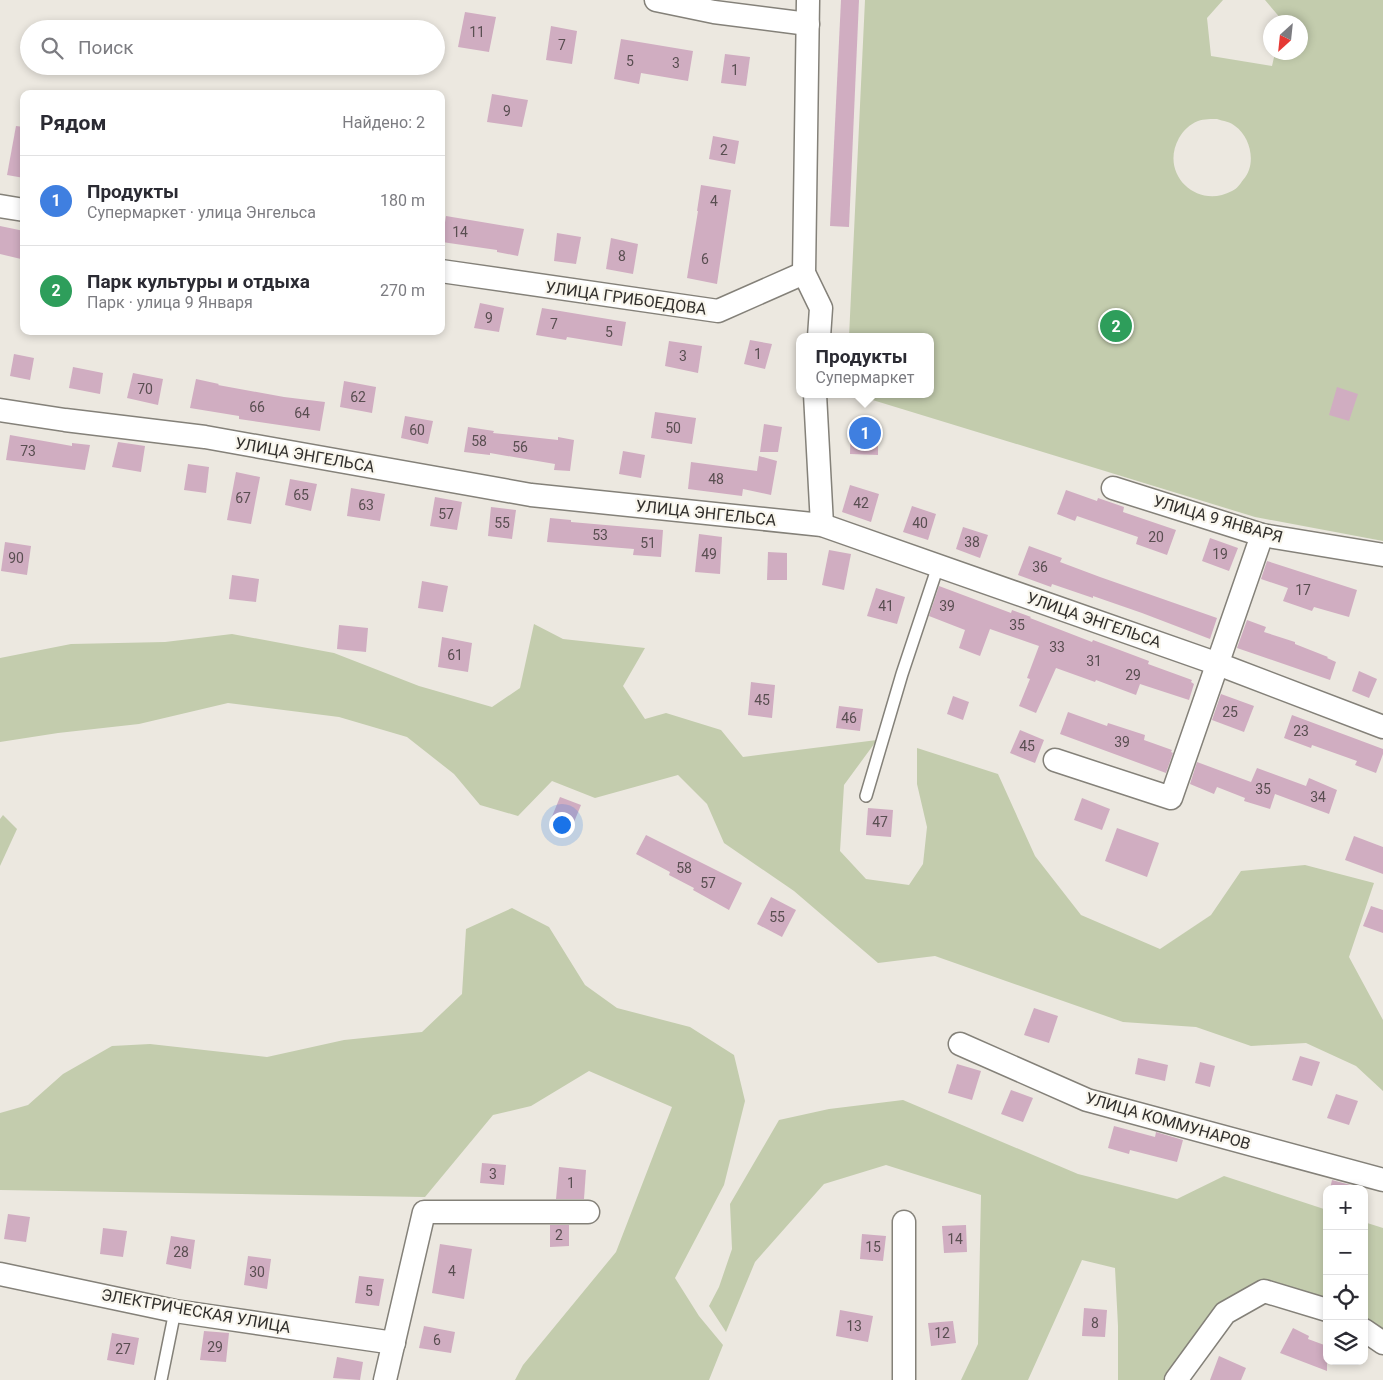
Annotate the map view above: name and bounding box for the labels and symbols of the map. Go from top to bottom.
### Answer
north arrow [1263,15,1308,60]
house number: 11 [469,24,485,40]
house number: 7 [558,37,566,53]
house number: 5 [626,53,634,69]
house number: 3 [672,55,680,71]
house number: 1 [731,62,739,78]
house number: 9 [503,103,511,119]
house number: 2 [720,142,728,158]
house number: 4 [710,193,718,209]
house number: 14 [452,224,468,240]
house number: 8 [618,248,626,264]
house number: 6 [701,251,709,267]
street label: УЛИЦА ГРИБОЕДОВА [544,277,708,319]
pin: 2 [1100,307,1132,345]
house number: 9 [485,310,493,326]
house number: 7 [550,316,558,332]
house number: 5 [605,324,613,340]
house number: 1 [754,346,762,362]
house number: 3 [679,348,687,364]
house number: 70 [137,381,153,397]
house number: 62 [350,389,366,405]
house number: 66 [249,399,265,415]
house number: 64 [294,405,310,421]
pin: 1 [849,414,881,452]
house number: 50 [665,420,681,436]
house number: 60 [409,422,425,438]
street label: УЛИЦА ЭНГЕЛЬСА [234,433,377,477]
house number: 58 [471,433,487,449]
house number: 56 [512,439,528,455]
house number: 73 [20,443,36,459]
house number: 48 [708,471,724,487]
house number: 65 [293,487,309,503]
house number: 67 [235,490,251,506]
street label: УЛИЦА 9 ЯНВАРЯ [1151,491,1285,547]
house number: 42 [853,495,869,511]
street label: УЛИЦА ЭНГЕЛЬСА [635,496,778,530]
house number: 63 [358,497,374,513]
house number: 57 [438,506,454,522]
house number: 55 [494,515,510,531]
house number: 40 [912,515,928,531]
house number: 53 [592,527,608,543]
house number: 20 [1148,529,1164,545]
house number: 38 [964,534,980,550]
house number: 51 [640,535,656,551]
house number: 49 [701,546,717,562]
house number: 19 [1212,546,1228,562]
house number: 90 [8,550,24,566]
house number: 36 [1032,559,1048,575]
house number: 17 [1295,582,1311,598]
street label: УЛИЦА ЭНГЕЛЬСА [1024,588,1164,652]
house number: 41 [878,598,894,614]
house number: 39 [939,598,955,614]
house number: 35 [1009,617,1025,633]
house number: 33 [1049,639,1065,655]
house number: 61 [447,647,463,663]
house number: 31 [1086,653,1102,669]
house number: 29 [1125,667,1141,683]
house number: 45 [754,692,770,708]
house number: 25 [1222,704,1238,720]
house number: 46 [841,710,857,726]
house number: 23 [1293,723,1309,739]
house number: 39 [1114,734,1130,750]
house number: 45 [1019,738,1035,754]
house number: 35 [1255,781,1271,797]
house number: 34 [1310,789,1326,805]
your location [549,812,575,838]
house number: 47 [872,814,888,830]
house number: 58 [676,860,692,876]
house number: 57 [700,875,716,891]
house number: 55 [769,909,785,925]
street label: УЛИЦА КОММУНАРОВ [1083,1088,1253,1154]
house number: 3 [489,1166,497,1182]
house number: 1 [567,1175,575,1191]
house number: 2 [555,1227,563,1243]
house number: 14 [947,1231,963,1247]
house number: 15 [865,1239,881,1255]
house number: 28 [173,1244,189,1260]
house number: 4 [448,1263,456,1279]
house number: 30 [249,1264,265,1280]
house number: 5 [365,1283,373,1299]
street label: ЭЛЕКТРИЧЕСКАЯ УЛИЦА [100,1285,293,1337]
house number: 8 [1091,1315,1099,1331]
house number: 13 [846,1318,862,1334]
house number: 12 [934,1325,950,1341]
house number: 6 [433,1332,441,1348]
house number: 29 [207,1339,223,1355]
house number: 27 [115,1341,131,1357]

